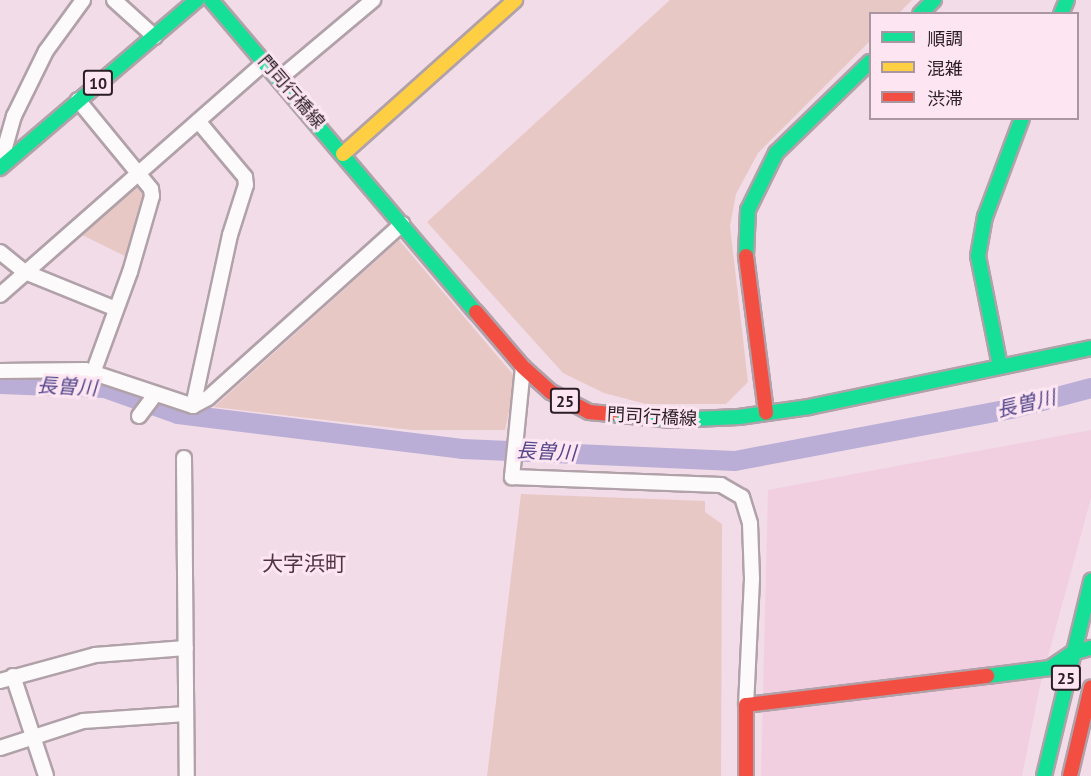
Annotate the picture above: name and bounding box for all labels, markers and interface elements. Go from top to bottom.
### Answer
legend [869,12,1079,120]
text: 順調 [927,27,963,50]
street label: 門司行橋線 [253,51,329,133]
text: 混雑 [927,57,963,80]
road number: 10 [82,70,114,96]
text: 渋滞 [927,87,963,110]
water label: 長曽川 [36,373,98,401]
water label: 長曽川 [994,386,1058,422]
road number: 25 [548,388,582,414]
street label: 門司行橋線 [606,404,698,430]
water label: 長曽川 [515,438,577,466]
district label: 大字浜町 [262,551,346,577]
road number: 25 [1050,665,1082,691]

